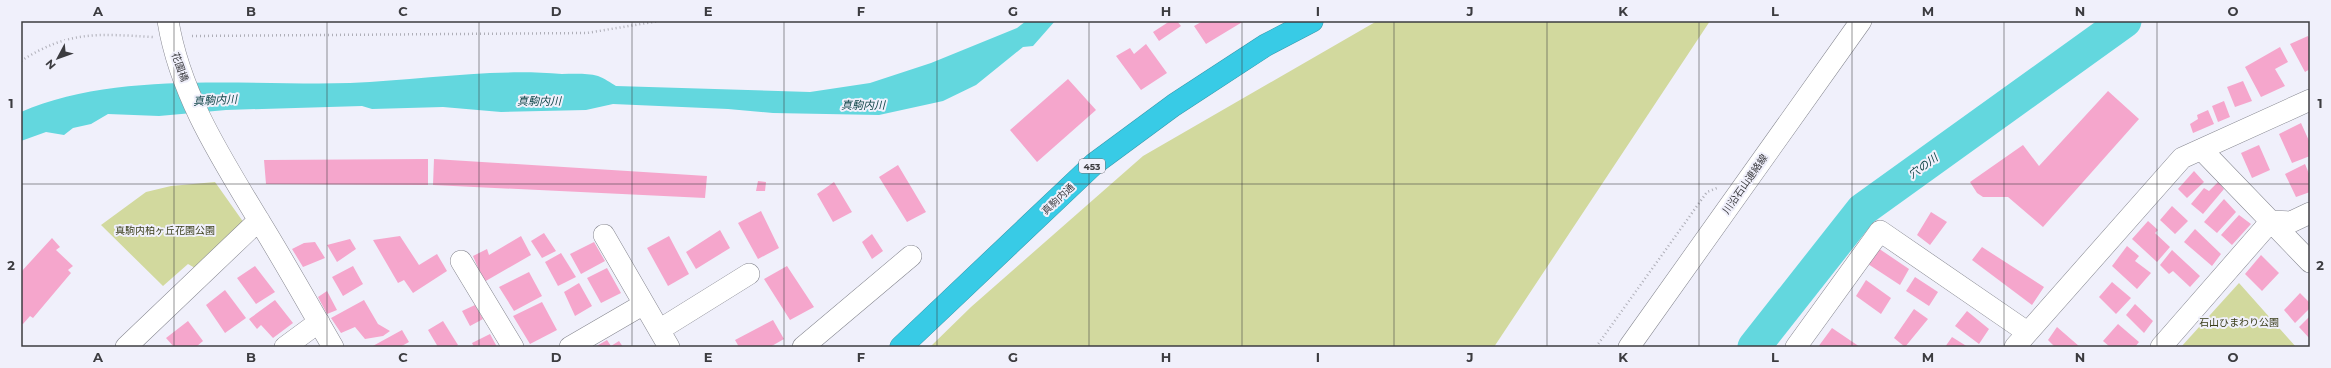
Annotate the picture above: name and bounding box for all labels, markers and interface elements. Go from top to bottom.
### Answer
text: A [92,3,104,19]
text: B [246,3,256,19]
text: C [398,3,408,19]
text: D [551,3,562,19]
text: E [704,3,713,19]
text: F [857,3,865,19]
text: G [1008,3,1018,19]
text: H [1161,3,1171,19]
text: I [1316,3,1320,19]
text: J [1465,3,1474,19]
text: K [1618,3,1628,19]
text: L [1771,3,1779,19]
text: M [1922,3,1934,19]
text: N [2075,3,2085,19]
text: O [2228,3,2239,19]
north arrow [38,38,78,78]
street label: 花園橋 [169,51,191,83]
text: N [42,57,59,73]
water label: 真駒内川 [193,92,238,108]
water label: 真駒内川 [517,94,562,108]
text: 1 [8,95,14,111]
text: 1 [2317,95,2323,111]
water label: 真駒内川 [841,98,886,112]
water label: 穴の川 [1906,150,1941,181]
street label: 川沿石山連絡線 [1720,152,1770,216]
road number: 453 [1079,159,1105,173]
street label: 真駒内通 [1039,181,1077,217]
park label: 真駒内柏ヶ丘花園公園 [115,224,215,237]
text: 2 [7,257,15,273]
text: 2 [2316,257,2324,273]
park label: 石山ひまわり公園 [2199,316,2279,329]
text: A [92,349,104,365]
text: B [246,349,256,365]
text: C [398,349,408,365]
text: D [551,349,562,365]
text: E [704,349,713,365]
text: F [857,349,865,365]
text: G [1008,349,1018,365]
text: H [1161,349,1171,365]
text: I [1316,349,1320,365]
text: J [1465,349,1474,365]
text: K [1618,349,1628,365]
text: L [1771,349,1779,365]
text: M [1922,349,1934,365]
text: N [2075,349,2085,365]
text: O [2228,349,2239,365]

